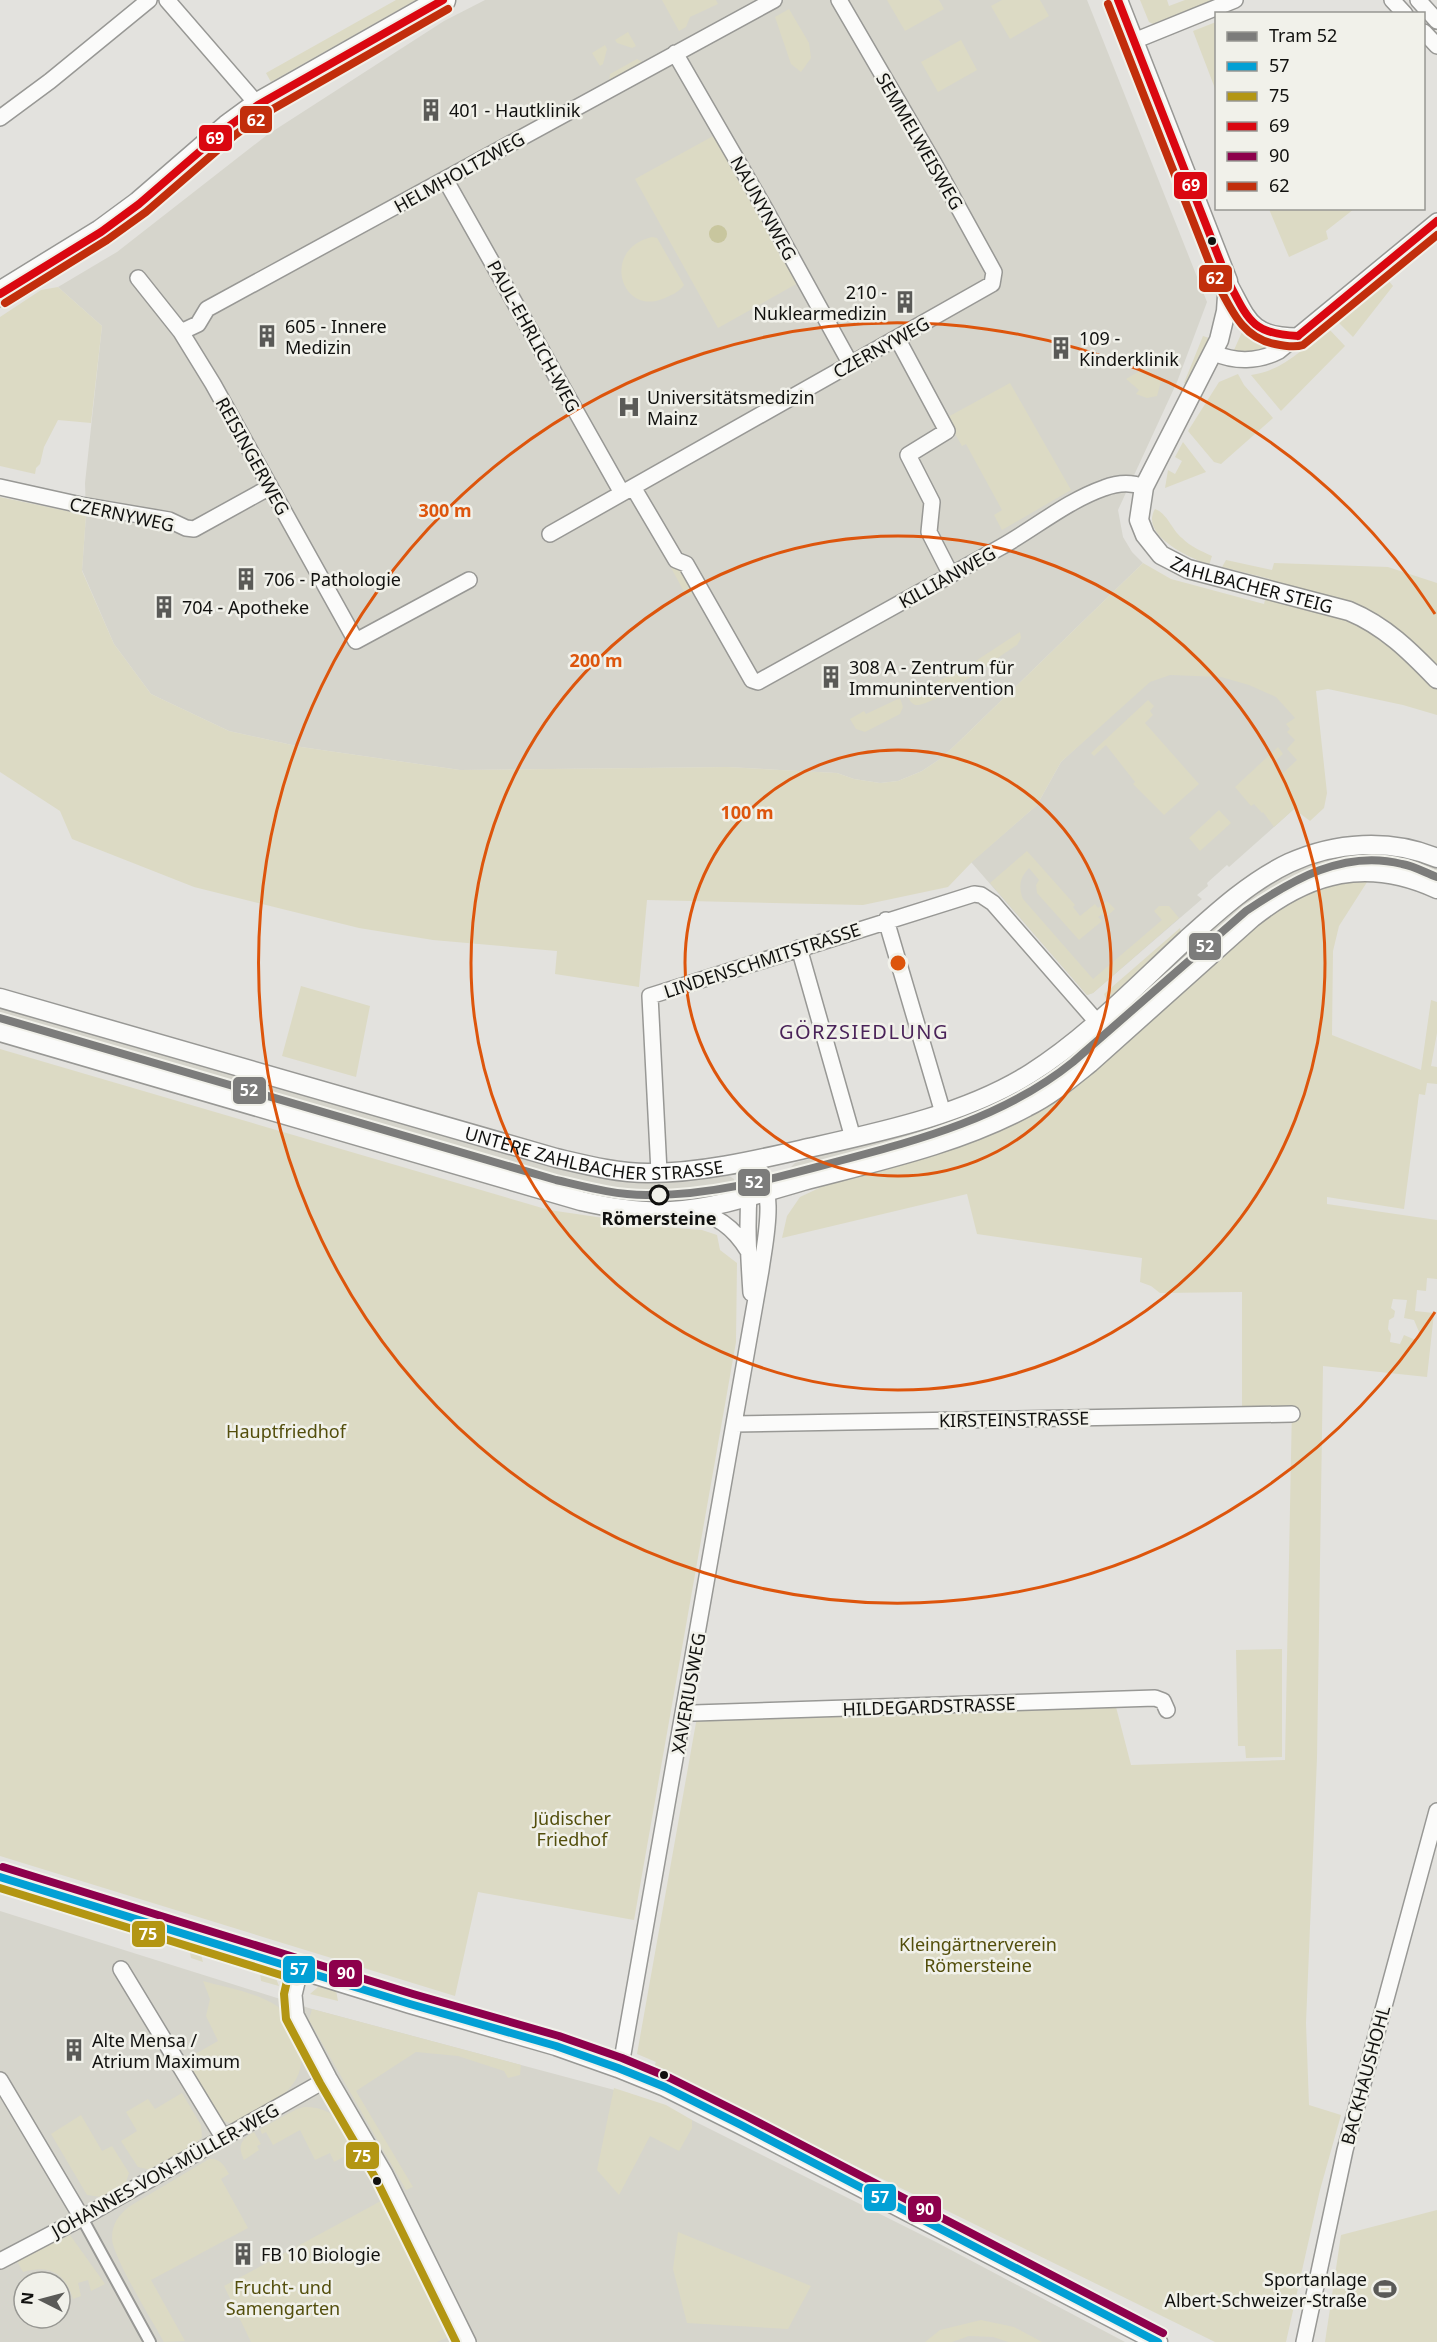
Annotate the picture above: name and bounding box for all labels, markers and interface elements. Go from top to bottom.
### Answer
legend [1215,12,1425,210]
text: Tram 52 [1269,23,1337,47]
text: 57 [1269,53,1290,77]
street label: SEMMELWEISWEG [871,68,969,214]
text: 75 [1269,83,1290,107]
building icon: 401 - Hautklinik [418,97,444,123]
place label: 401 - Hautklinik [449,98,581,122]
line badge: 62 [239,105,273,134]
text: 62 [247,109,265,131]
text: 69 [1269,113,1290,137]
line badge: 69 [198,124,233,152]
street label: HELMHOLTZWEG [389,126,529,218]
text: 69 [206,127,224,149]
text: 90 [1269,143,1290,167]
street label: NAUNYNWEG [725,152,803,264]
line badge: 69 [1173,171,1208,200]
text: 62 [1269,173,1290,197]
text: 69 [1182,174,1200,196]
unlabelled marker [1206,235,1218,247]
street label: PAUL-EHRLICH-WEG [482,256,586,416]
line badge: 62 [1198,264,1233,293]
text: 62 [1206,267,1224,289]
place label: 210 - Nuklearmedizin [753,280,887,325]
building icon: 210 - Nuklearmedizin [892,289,918,315]
street label: CZERNYWEG [829,311,933,383]
place label: 605 - Innere Medizin [285,314,387,359]
building icon: 605 - Innere Medizin [254,323,280,349]
place label: 109 - Kinderklinik [1079,326,1179,371]
building icon: 109 - Kinderklinik [1048,335,1074,361]
place label: Universitätsmedizin Mainz [647,385,815,430]
street label: REISINGERWEG [211,393,295,519]
hospital icon: Universitätsmedizin Mainz [616,394,642,420]
street label: CZERNYWEG [67,491,177,537]
text: 300 m [418,498,472,522]
street label: KILLIANWEG [894,541,1000,613]
street label: ZAHLBACHER STEIG [1167,550,1336,618]
building icon: 706 - Pathologie [233,566,259,592]
place label: 706 - Pathologie [264,567,401,591]
building icon: 704 - Apotheke [151,594,177,620]
place label: 704 - Apotheke [182,595,309,619]
text: 200 m [569,648,623,672]
place label: 308 A - Zentrum für Immunintervention [849,655,1015,700]
building icon: 308 A - Zentrum für Immunintervention [818,664,844,690]
text: 100 m [720,800,774,824]
street label: LINDENSCHMITSTRASSE [661,917,863,1003]
line badge: 52 [1188,932,1222,961]
text: 52 [1196,935,1214,957]
centre of rings [888,953,908,973]
district label: GÖRZSIEDLUNG [779,1018,949,1045]
line badge: 52 [232,1076,267,1105]
text: 52 [240,1079,258,1101]
street label: UNTERE ZAHLBACHER STRASSE [462,1120,725,1185]
line badge: 52 [737,1168,771,1197]
text: 52 [745,1171,763,1193]
marker: Römersteine [649,1185,669,1205]
place label: Römersteine [602,1206,716,1230]
street label: KIRSTEINSTRASSE [939,1406,1089,1432]
park label: Hauptfriedhof [226,1419,347,1443]
street label: XAVERIUSWEG [666,1631,710,1755]
street label: HILDEGARDSTRASSE [842,1691,1016,1721]
park label: Jüdischer Friedhof [531,1806,611,1851]
line badge: 75 [131,1920,166,1948]
text: 75 [139,1923,157,1945]
park label: Kleingärtnerverein Römersteine [899,1932,1057,1977]
line badge: 57 [282,1955,316,1984]
text: 57 [290,1958,308,1980]
line badge: 90 [328,1959,363,1988]
text: 90 [337,1962,355,1984]
street label: BACKHAUSHOHL [1335,2003,1395,2147]
place label: Alte Mensa / Atrium Maximum [92,2028,240,2073]
building icon: Alte Mensa / Atrium Maximum [61,2037,87,2063]
unlabelled marker [658,2069,670,2081]
street label: JOHANNES-VON-MÜLLER-WEG [45,2097,283,2244]
line badge: 75 [345,2141,380,2170]
text: 75 [353,2145,371,2167]
unlabelled marker [371,2175,383,2187]
line badge: 57 [863,2183,897,2212]
text: 57 [871,2186,889,2208]
line badge: 90 [907,2195,942,2223]
text: 90 [916,2198,934,2220]
building icon: FB 10 Biologie [230,2241,256,2267]
place label: FB 10 Biologie [261,2242,381,2266]
place label: Sportanlage Albert-Schweizer-Straße [1164,2267,1367,2312]
north arrow [12,2270,72,2330]
park label: Frucht- und Samengarten [226,2275,340,2320]
sports icon: Sportanlage Albert-Schweizer-Straße [1372,2276,1398,2302]
text: N [15,2291,39,2306]

